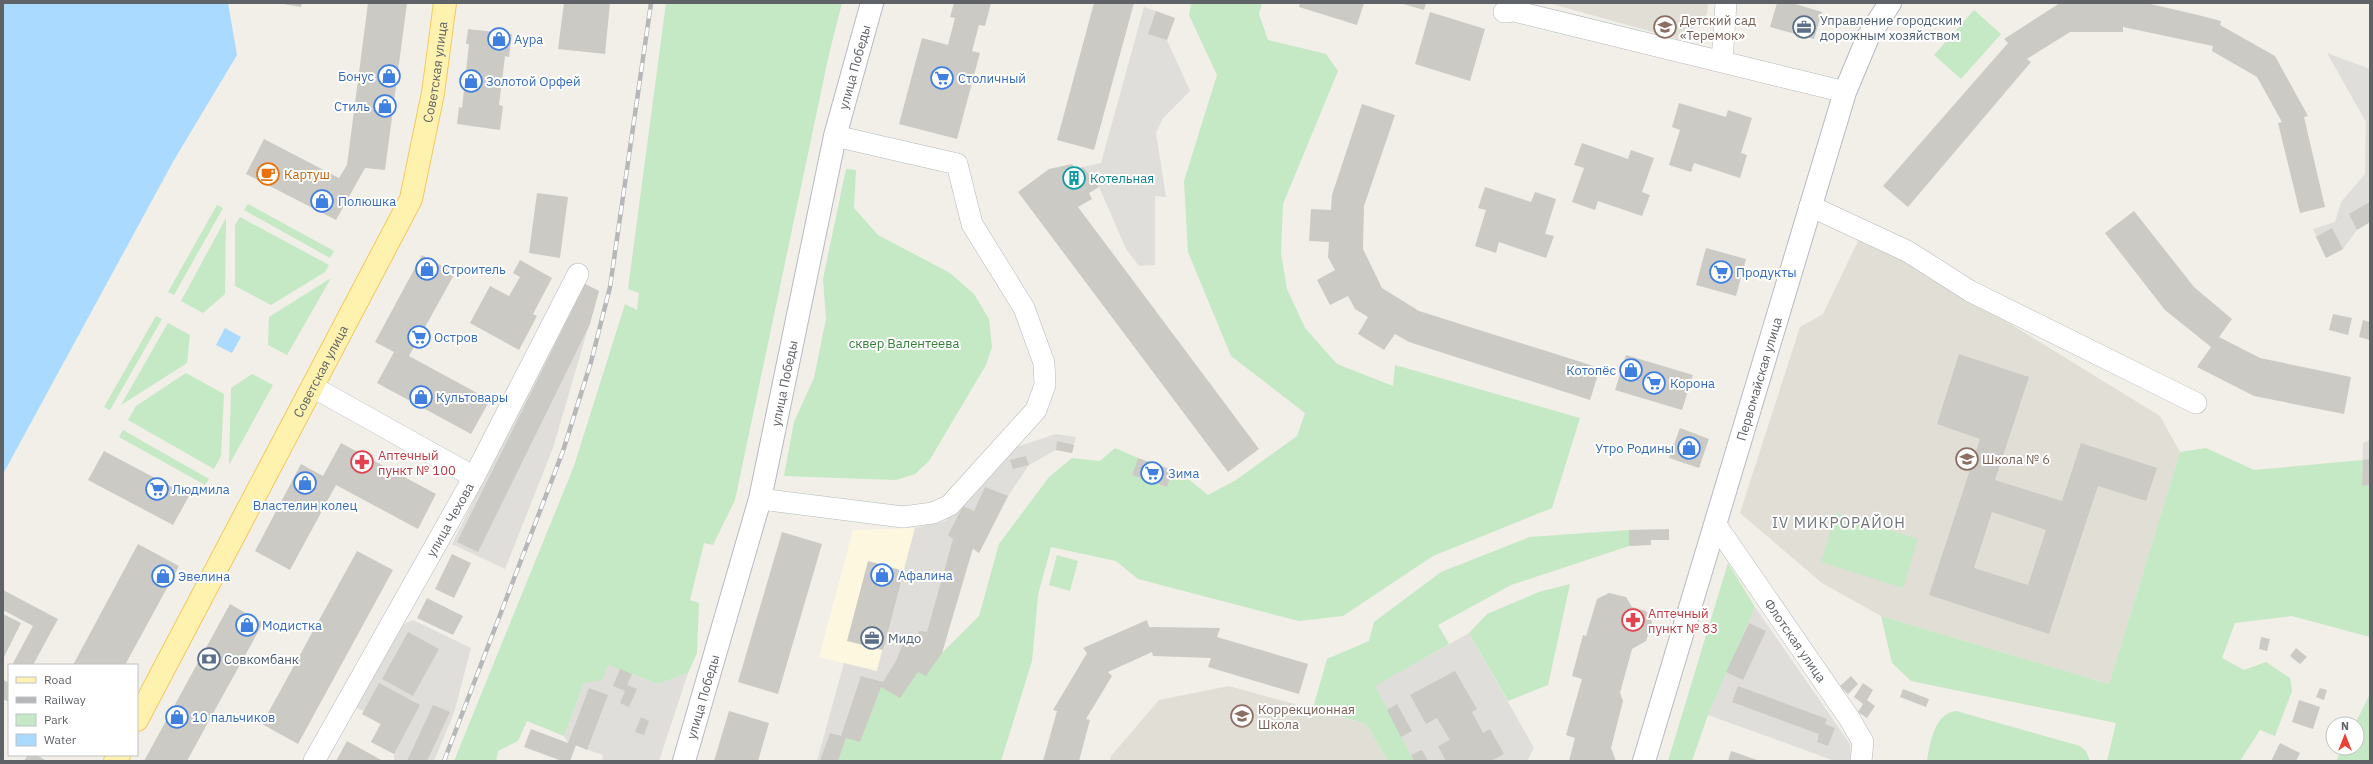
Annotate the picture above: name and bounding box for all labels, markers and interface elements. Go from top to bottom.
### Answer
place label: Детский сад «Теремок» [1680,12,1756,44]
place label: Управление городским дорожным хозяйством [1820,12,1962,44]
school or university icon: Детский сад «Теремок» [1652,14,1678,40]
office icon: Управление городским дорожным хозяйством [1791,14,1817,40]
street label: Советская улица [419,20,451,124]
street label: улица Победы [835,23,875,111]
shop icon: Аура [486,26,512,52]
place label: Аура [514,31,543,48]
shop icon: Бонус [376,63,402,89]
supermarket icon: Столичный [929,65,955,91]
place label: Бонус [338,68,374,85]
shop icon: Золотой Орфей [458,68,484,94]
place label: Столичный [958,70,1026,87]
place label: Золотой Орфей [486,73,581,90]
shop icon: Стиль [372,93,398,119]
place label: Стиль [334,98,370,115]
cafe icon: Картуш [255,161,281,187]
building icon: Котельная [1061,165,1087,191]
place label: Картуш [284,166,330,183]
place label: Котельная [1090,170,1154,187]
shop icon: Полюшка [309,188,335,214]
place label: Полюшка [338,193,396,210]
shop icon: Строитель [414,256,440,282]
supermarket icon: Продукты [1708,259,1734,285]
place label: Строитель [442,261,506,278]
place label: Продукты [1736,264,1797,281]
street label: Первомайская улица [1733,315,1786,443]
street label: Советская улица [290,322,352,421]
supermarket icon: Остров [406,324,432,350]
place label: Остров [434,329,478,346]
park label: сквер Валентеева [849,335,959,352]
street label: улица Победы [767,339,802,428]
shop icon: Котопёс [1618,357,1644,383]
place label: Котопёс [1566,362,1616,379]
supermarket icon: Корона [1641,370,1667,396]
place label: Корона [1670,375,1715,392]
shop icon: Культовары [408,384,434,410]
place label: Культовары [436,389,508,406]
shop icon: Утро Родины [1676,435,1702,461]
place label: Утро Родины [1595,440,1674,457]
school or university icon: Школа № 6 [1954,446,1980,472]
place label: Аптечный пункт № 100 [378,447,456,479]
pharmacy icon: Аптечный пункт № 100 [349,449,375,475]
place label: Школа № 6 [1982,451,2050,468]
supermarket icon: Зима [1139,460,1165,486]
place label: Зима [1168,465,1199,482]
shop icon: Властелин колец [292,470,318,496]
supermarket icon: Людмила [144,476,170,502]
street label: улица Чехова [423,480,478,560]
place label: Людмила [172,481,230,498]
place label: Властелин колец [253,497,357,514]
district label: IV МИКРОРАЙОН [1772,513,1906,532]
shop icon: Афалина [869,562,895,588]
shop icon: Эвелина [150,563,176,589]
place label: Афалина [898,567,953,584]
place label: Эвелина [178,568,230,585]
street label: Флотская улица [1760,595,1830,686]
place label: Аптечный пункт № 83 [1648,605,1718,637]
pharmacy icon: Аптечный пункт № 83 [1620,607,1646,633]
shop icon: Модистка [234,612,260,638]
place label: Модистка [262,617,322,634]
office icon: Мидо [859,625,885,651]
place label: Мидо [888,630,921,647]
bank icon: Совкомбанк [196,646,222,672]
place label: Совкомбанк [224,651,299,668]
street label: улица Победы [683,653,723,741]
legend [8,664,138,756]
text: Road [44,672,72,687]
text: Railway [44,692,86,707]
place label: Коррекционная Школа [1258,701,1355,733]
school or university icon: Коррекционная Школа [1229,703,1255,729]
shop icon: 10 пальчиков [164,704,190,730]
place label: 10 пальчиков [192,709,275,726]
text: Park [44,712,69,727]
north arrow [2325,716,2365,756]
text: N [2341,719,2349,733]
text: Water [44,732,77,747]

